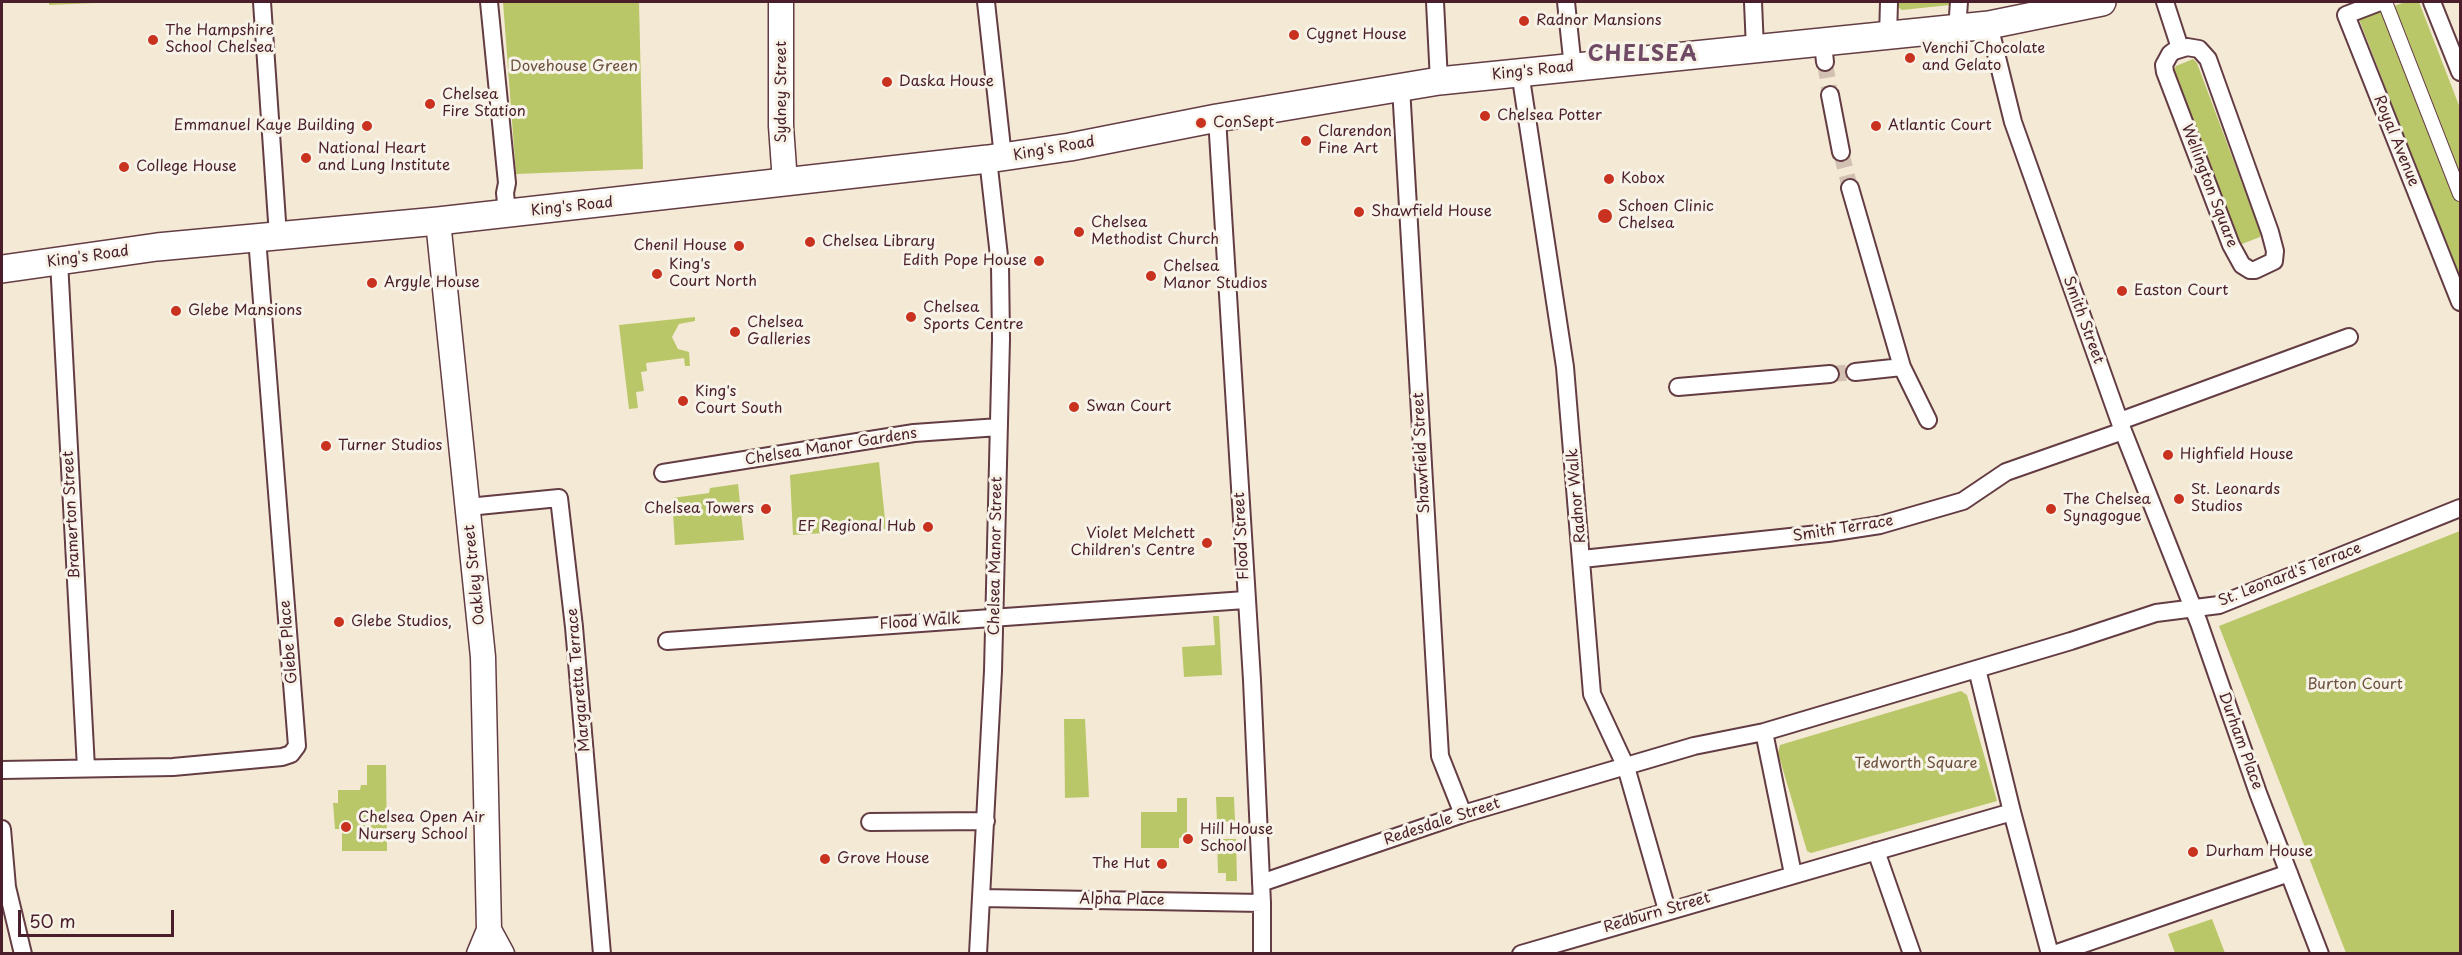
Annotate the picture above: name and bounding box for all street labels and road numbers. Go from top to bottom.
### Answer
street label: Sydney Street [773,41,791,143]
street label: King's Road [1491,58,1575,84]
street label: Royal Avenue [2370,93,2422,189]
street label: Wellington Square [2177,122,2241,250]
street label: King's Road [1012,133,1096,165]
street label: King's Road [530,194,614,220]
street label: King's Road [46,242,130,272]
street label: Smith Street [2059,274,2107,366]
street label: Shawfield Street [1410,392,1434,514]
street label: Chelsea Manor Gardens [744,425,918,469]
street label: Radnor Walk [1564,448,1590,544]
street label: Bramerton Street [60,450,84,580]
street label: Chelsea Manor Street [986,476,1006,636]
street label: Flood Street [1231,492,1253,580]
street label: Smith Terrace [1791,512,1895,546]
street label: Oakley Street [461,524,489,626]
street label: St. Leonard's Terrace [2216,539,2364,611]
street label: Glebe Place [276,599,302,685]
street label: Margaretta Terrace [564,607,594,753]
street label: Flood Walk [879,610,961,634]
street label: Durham Place [2214,690,2266,792]
street label: Redesdale Street [1382,795,1502,849]
street label: Redburn Street [1602,889,1712,937]
street label: Alpha Place [1079,890,1165,910]

